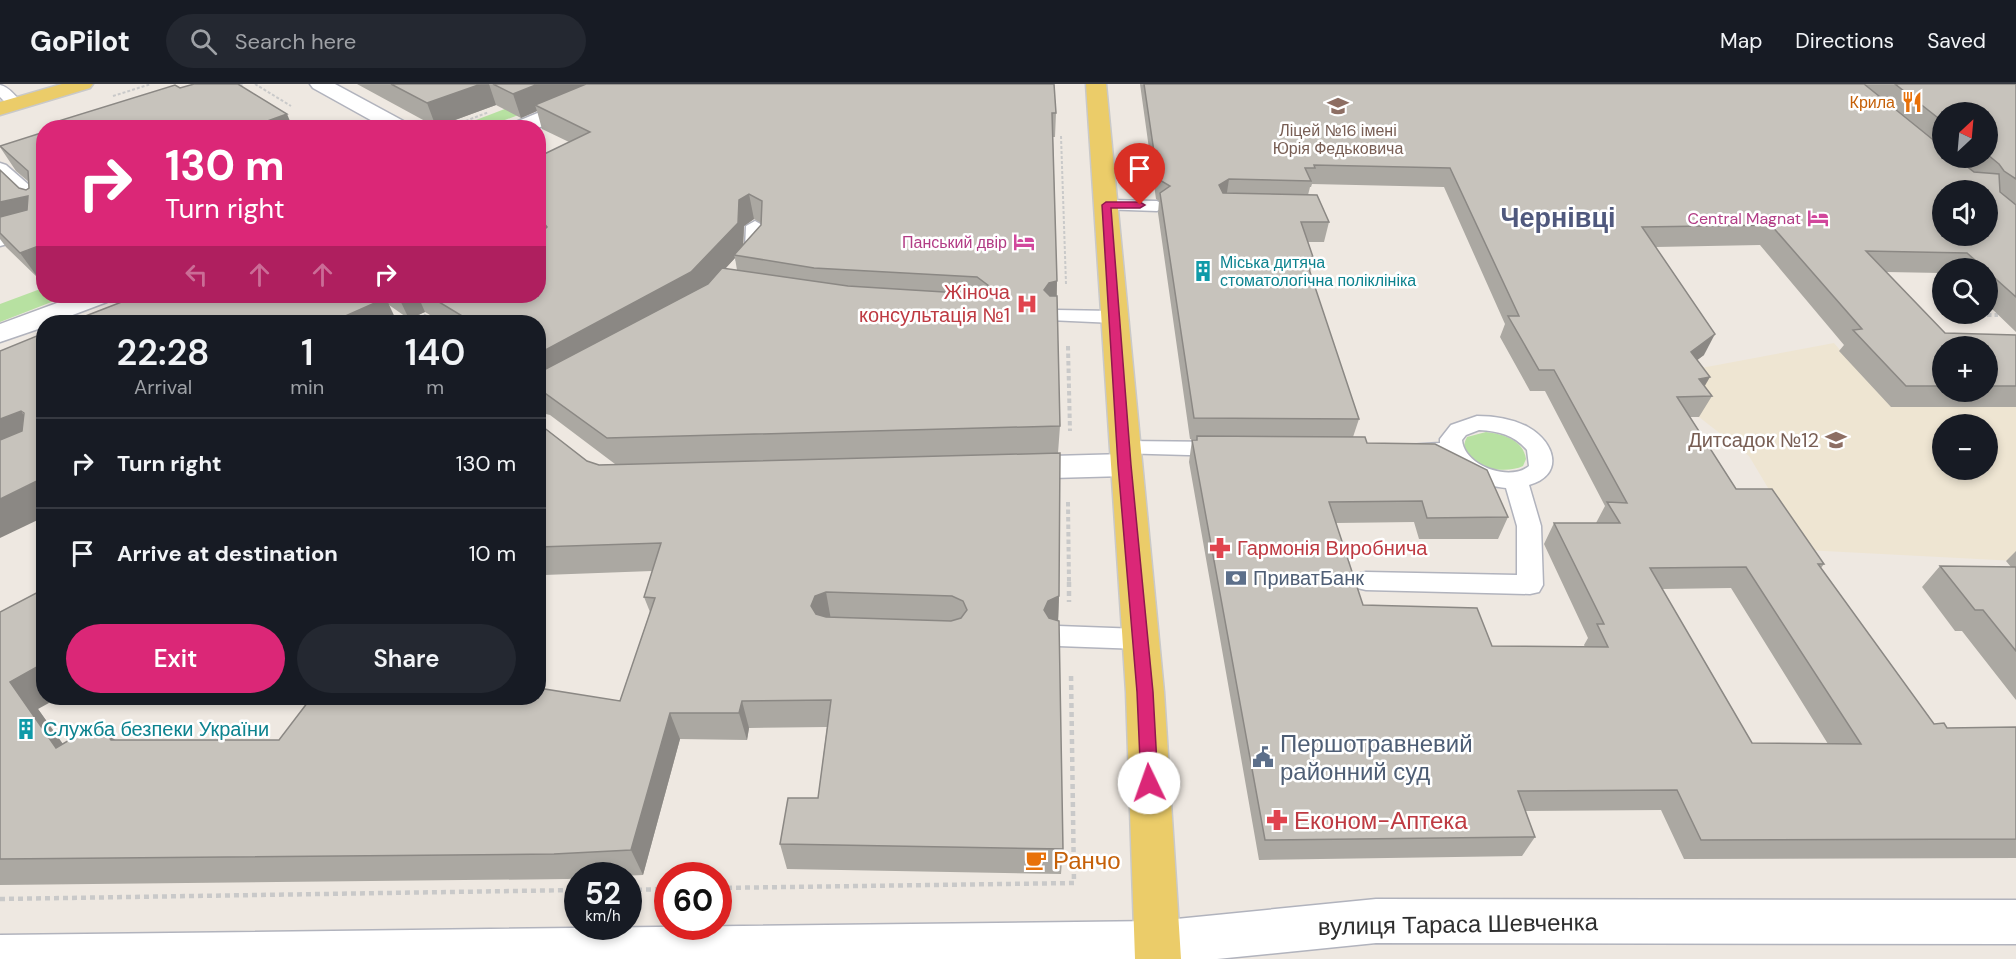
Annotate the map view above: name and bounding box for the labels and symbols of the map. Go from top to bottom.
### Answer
restaurant icon: Крила [1900,90,1924,114]
place label: Крила [1850,92,1895,113]
school or university icon: Ліцей №16 імені Юрія Федьковича [1326,94,1350,118]
north arrow [1932,102,1998,168]
place label: Ліцей №16 імені Юрія Федьковича [1273,120,1403,159]
pin [1114,143,1165,205]
district label: Чернівці [1501,200,1616,235]
hotel icon: Central Magnat [1806,206,1830,230]
place label: Central Magnat [1688,208,1801,229]
hotel icon: Панський двір [1012,230,1036,254]
place label: Панський двір [902,232,1007,253]
place label: Міська дитяча стоматологічна поліклініка [1220,252,1416,291]
building icon: Міська дитяча стоматологічна поліклініка [1191,259,1215,283]
place label: Жіноча консультація №1 [859,279,1011,328]
hospital icon: Жіноча консультація №1 [1015,292,1039,316]
place label: Дитсадок №12 [1688,427,1819,453]
school or university icon: Дитсадок №12 [1824,428,1848,452]
place label: Гармонія Виробнича [1237,535,1428,561]
pharmacy icon: Гармонія Виробнича [1208,536,1232,560]
place label: ПриватБанк [1253,565,1364,591]
bank icon: ПриватБанк [1224,566,1248,590]
place label: Служба безпеки України [43,716,269,742]
building icon: Служба безпеки України [14,717,38,741]
place label: Першотравневий районний суд [1280,728,1473,787]
public building icon: Першотравневий районний суд [1251,745,1275,769]
position arrow [1117,751,1181,815]
place label: Економ-Аптека [1294,805,1468,836]
pharmacy icon: Економ-Аптека [1265,808,1289,832]
place label: Ранчо [1053,845,1121,876]
cafe icon: Ранчо [1024,848,1048,872]
speed limit sign: 60 [654,862,732,940]
street label: вулиця Тараса Шевченка [1318,906,1599,942]

